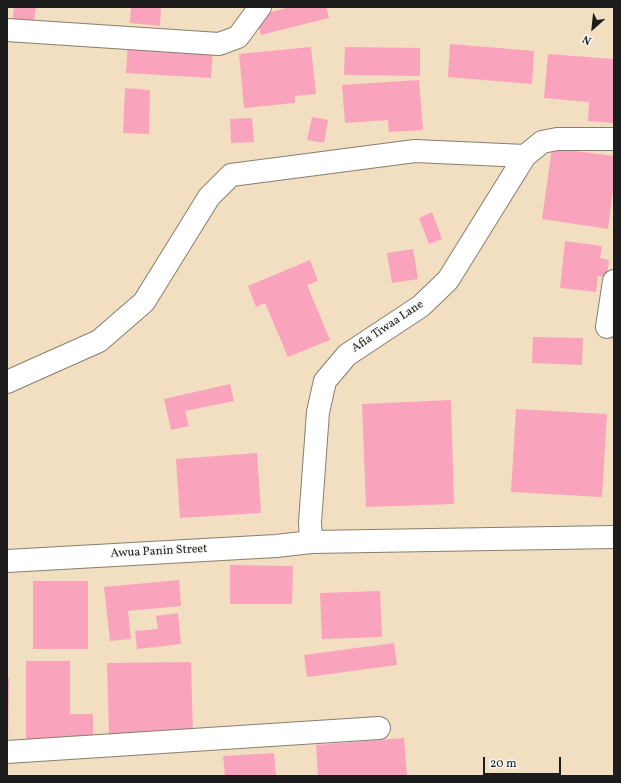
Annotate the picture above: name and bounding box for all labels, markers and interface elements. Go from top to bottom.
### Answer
north arrow [573,8,613,48]
text: N [580,31,594,48]
street label: Afia Tiwaa Lane [349,298,427,356]
street label: Awua Panin Street [110,542,208,562]
scale bar [485,749,563,775]
text: 20 m [490,756,517,772]

